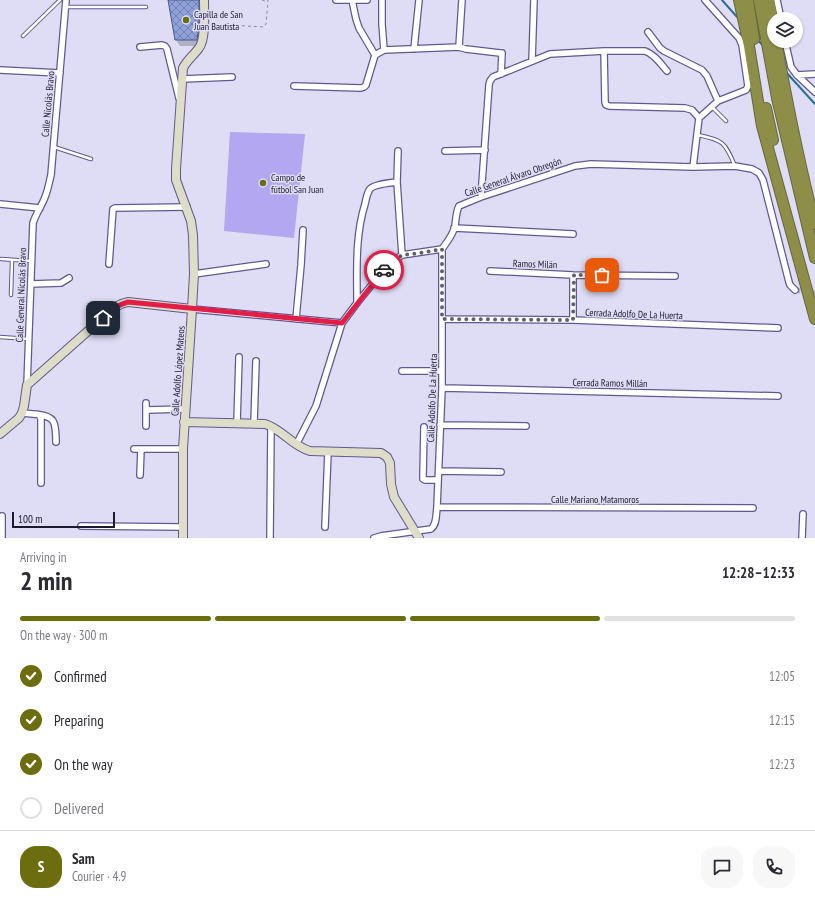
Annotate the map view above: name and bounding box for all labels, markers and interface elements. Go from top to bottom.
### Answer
place label: Capilla de San Juan Bautista [193,8,243,33]
map controls [767,12,803,48]
button: layers [767,12,803,48]
marker: Capilla de San Juan Bautista [181,15,191,25]
street label: Calle Nicolás Bravo [39,71,57,137]
street label: Calle General Álvaro Obregón [463,154,563,200]
place label: Campo de fútbol San Juan [271,171,324,196]
marker: Campo de fútbol San Juan [258,178,268,188]
street label: Calle General Nicolás Bravo [13,247,29,343]
courier [364,250,404,290]
street label: Ramos Milán [513,257,557,271]
pin [585,258,619,292]
icon: car [373,259,395,281]
icon: bag [591,264,613,286]
pin [86,301,120,335]
street label: Cerrada Adolfo De La Huerta [585,306,683,322]
icon: home [92,307,114,329]
street label: Calle Adolfo López Mateos [168,325,188,417]
street label: Calle Adolfo De La Huerta [424,353,440,443]
street label: Cerrada Ramos Millán [572,376,648,390]
street label: Calle Mariano Matamoros [551,493,640,506]
scale bar [12,510,115,529]
text: 100 m [18,512,42,526]
text: Arriving in [20,549,67,566]
text: 12:28–12:33 [722,563,795,582]
text: 2 min [20,564,73,597]
text: On the way · 300 m [20,627,107,644]
icon: check [20,665,42,687]
text: Confirmed [54,667,107,686]
text: 12:05 [769,668,795,685]
icon: check [20,709,42,731]
text: Preparing [54,711,104,730]
text: 12:15 [769,712,795,729]
icon: check [20,753,42,775]
text: On the way [54,755,113,774]
text: 12:23 [769,756,795,773]
text: Delivered [54,799,104,818]
button: chat [701,846,743,888]
button: phone [753,846,795,888]
text: Sam [72,849,95,868]
text: S [38,857,44,876]
text: Courier · 4.9 [72,868,126,885]

